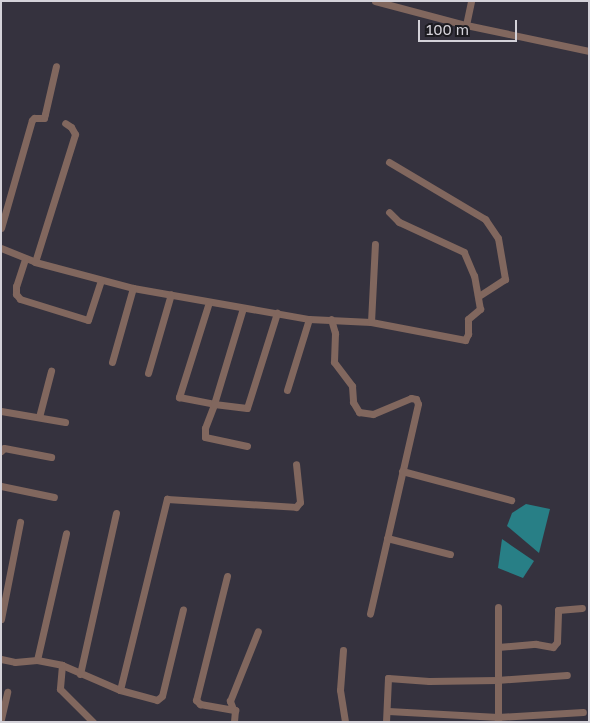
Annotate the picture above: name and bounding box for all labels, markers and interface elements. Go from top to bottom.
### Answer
scale bar [420,10,519,42]
text: 100 m [426,20,469,38]

